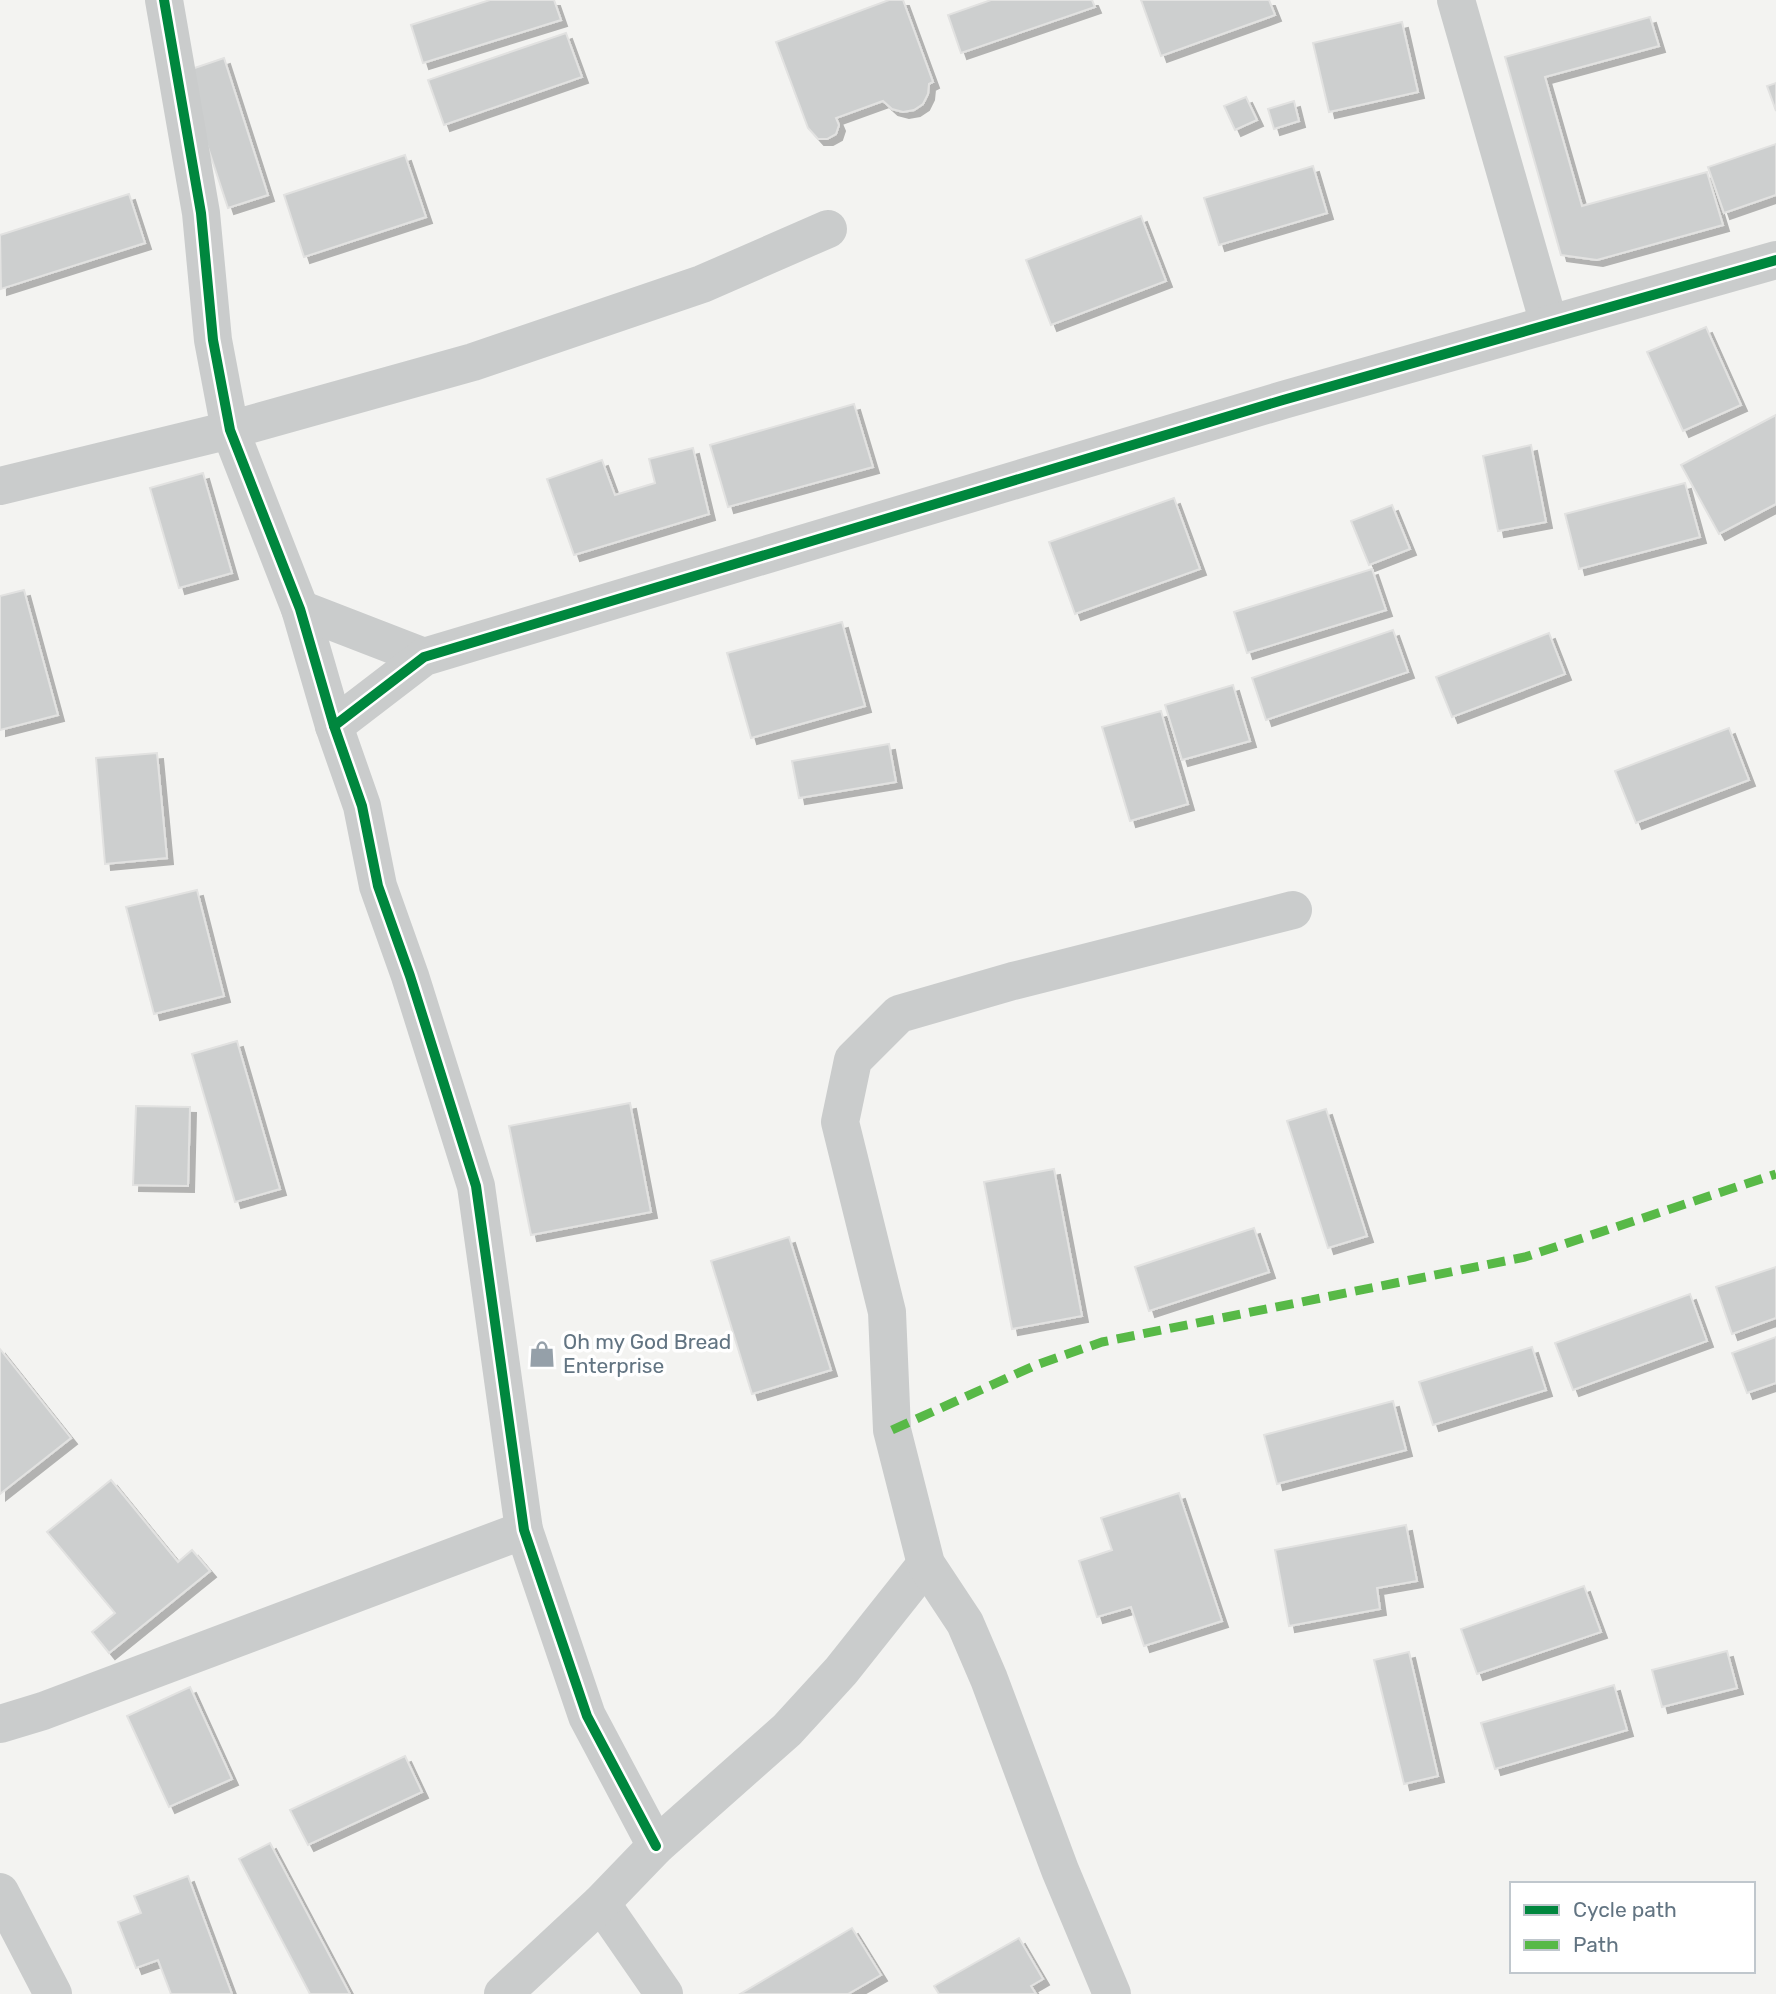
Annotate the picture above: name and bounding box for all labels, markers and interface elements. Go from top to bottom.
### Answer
place label: Oh my God Bread Enterprise [563,1329,731,1378]
shop icon: Oh my God Bread Enterprise [527,1339,557,1369]
legend [1510,1882,1755,1973]
text: Cycle path [1573,1897,1677,1922]
text: Path [1573,1932,1619,1957]

